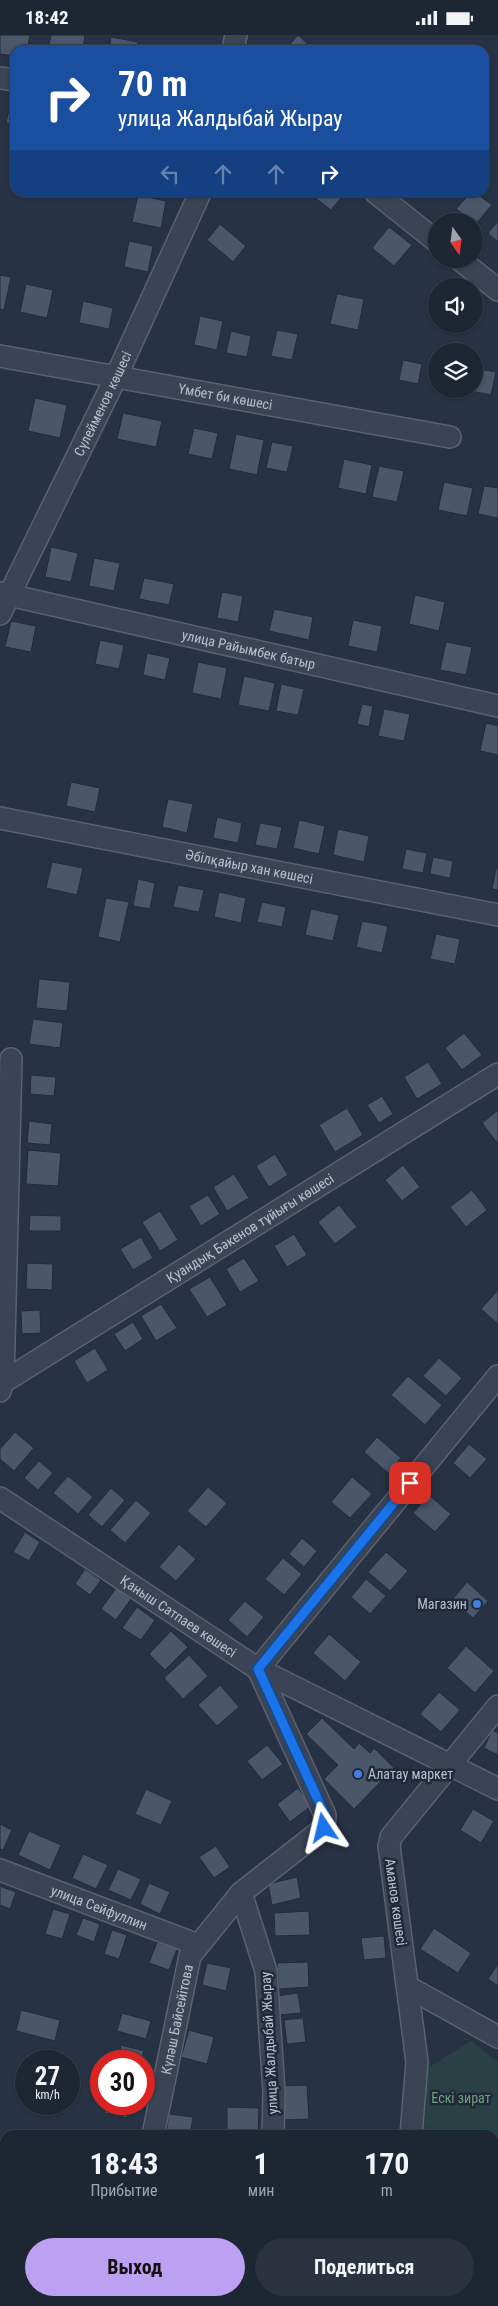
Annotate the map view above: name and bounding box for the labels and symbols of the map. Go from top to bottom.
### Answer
north arrow [428,213,482,267]
street label: Сүлейменов көшесі [71,349,135,459]
street label: Үмбет би көшесі [177,380,274,413]
street label: улица Райымбек батыр [180,627,317,672]
street label: Әбілқайыр хан көшесі [184,846,314,887]
street label: Қуандық Бәкенов тұйығы көшесі [164,1170,337,1286]
pin [389,1462,431,1504]
street label: Қаныш Сатпаев көшесі [117,1572,239,1660]
place label: Магазин [417,1596,467,1612]
marker: Магазин [471,1598,483,1610]
place label: Алатау маркет [368,1766,453,1782]
marker: Алатау маркет [352,1768,364,1780]
position arrow [297,1801,349,1853]
street label: Аманов көшесі [382,1857,410,1947]
street label: улица Сейфуллин [49,1882,149,1933]
street label: Күләш Байсейітова [158,1963,196,2076]
street label: улица Жалдыбай Жырау [257,1971,281,2115]
speed limit sign: 30 [90,2050,155,2115]
park label: Ескі зират [431,2090,491,2106]

